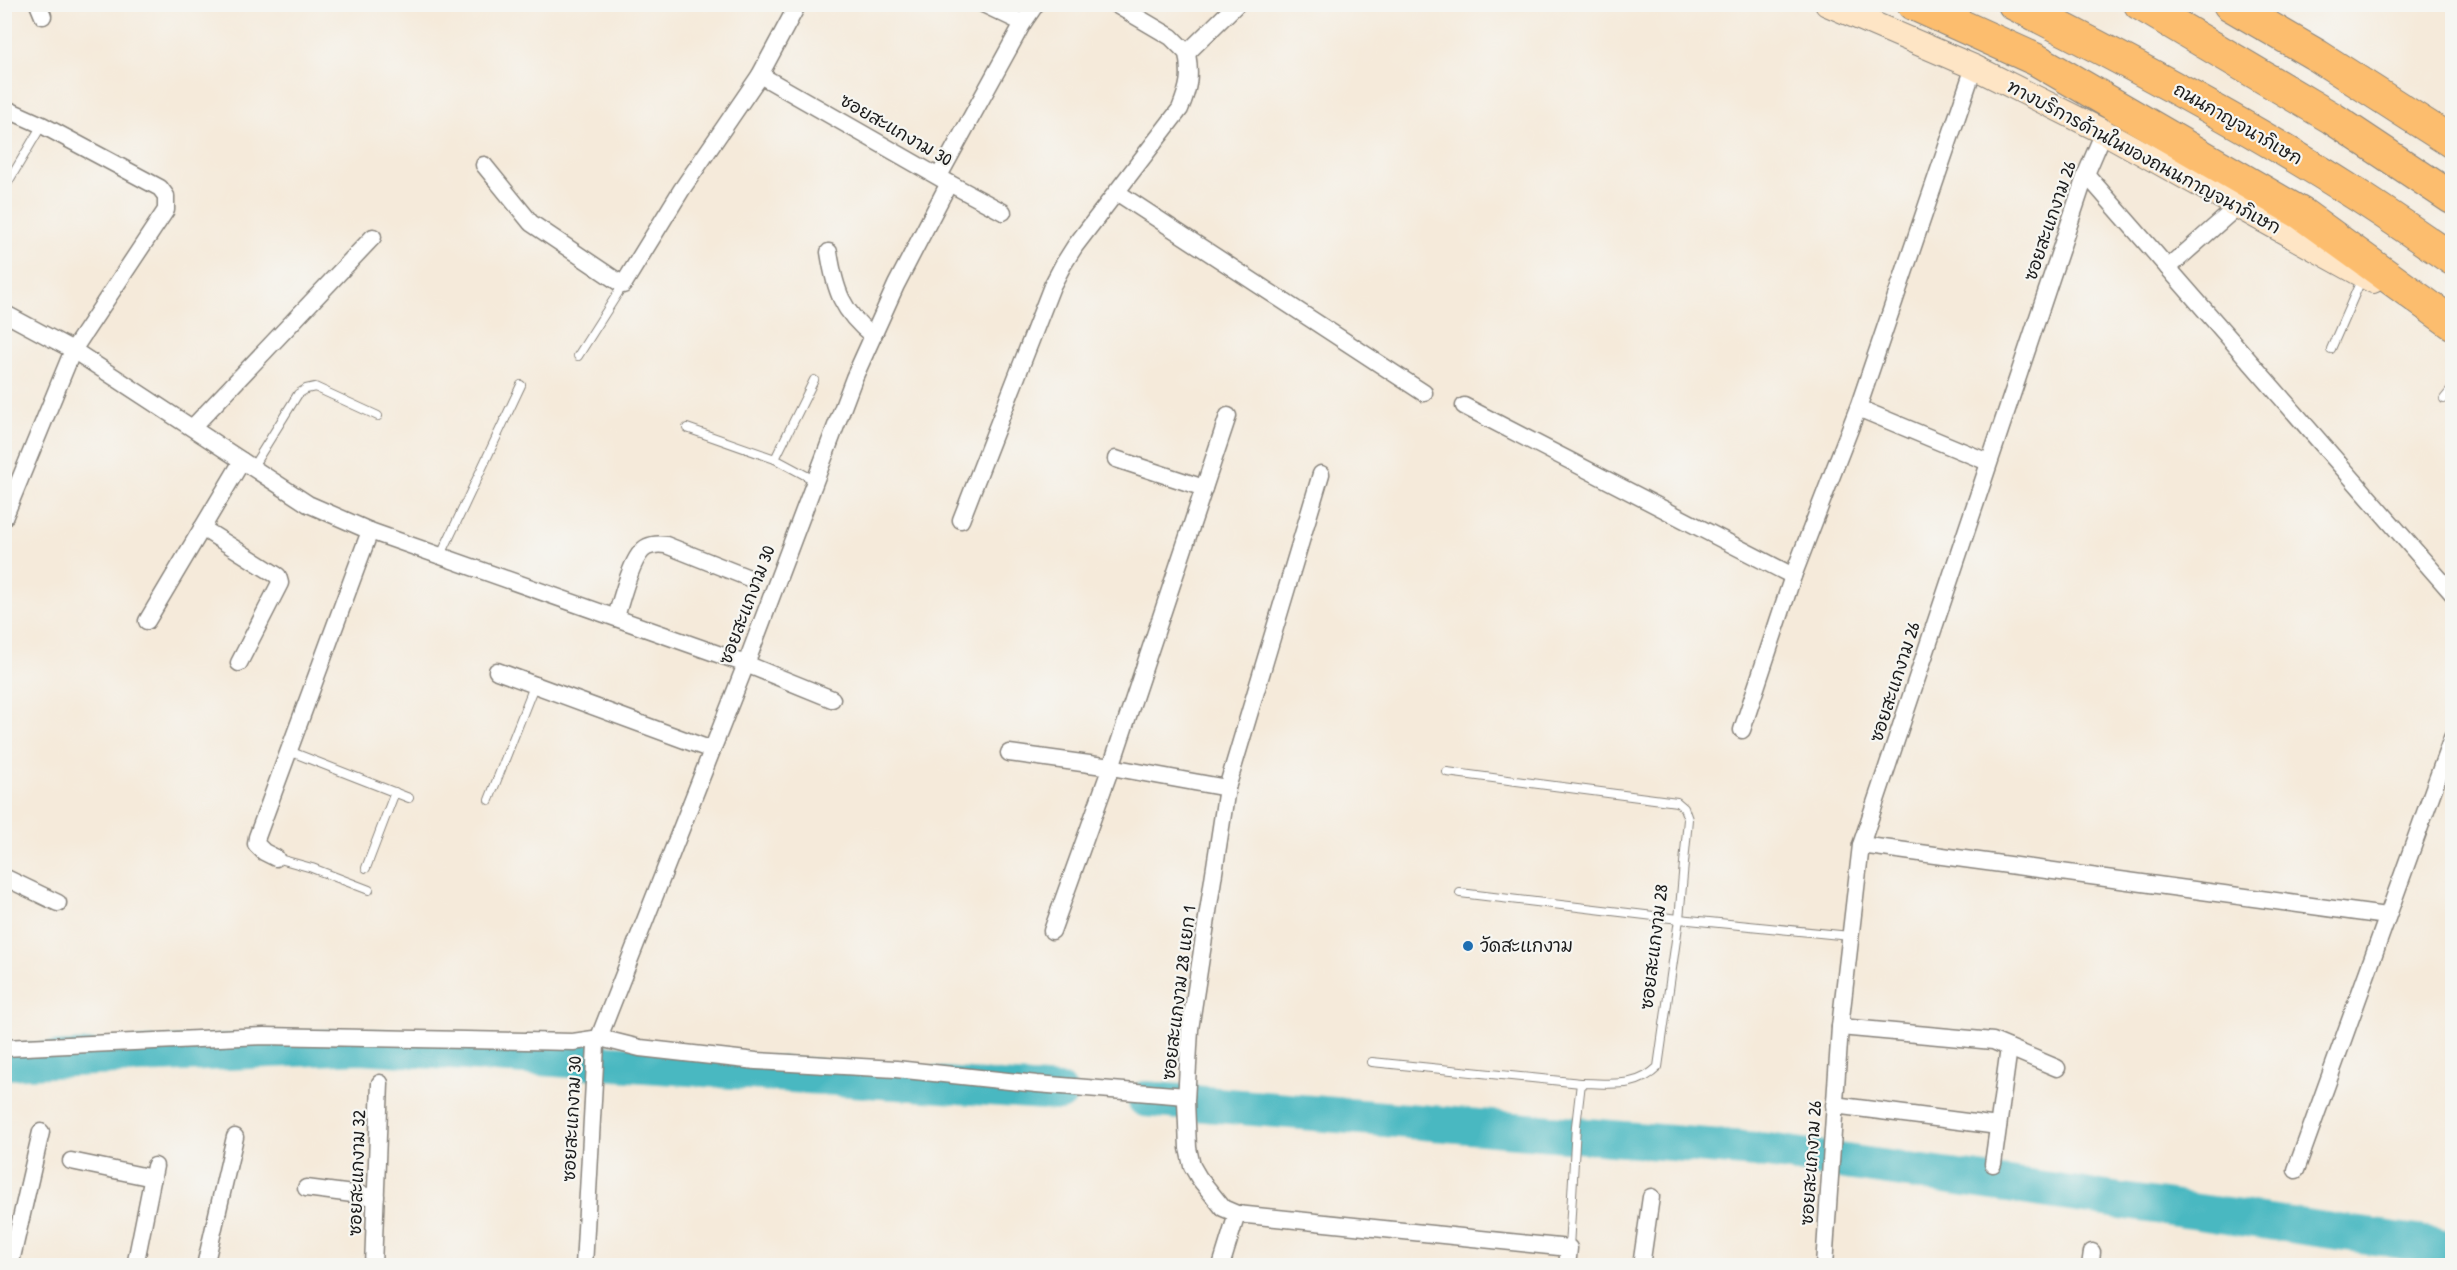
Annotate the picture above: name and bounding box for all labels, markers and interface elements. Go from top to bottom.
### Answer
street label: ทางบริการด้านในของถนนกาญจนาภิเษก [2003,74,2285,240]
street label: ถนนกาญจนาภิเษก [2169,76,2307,171]
street label: ซอยสะแกงาม 30 [836,87,957,172]
street label: ซอยสะแกงาม 26 [2017,158,2082,284]
street label: ซอยสะแกงาม 30 [712,542,781,668]
street label: ซอยสะแกงาม 26 [1863,618,1926,745]
street label: ซอยสะแกงาม 28 [1633,883,1674,1011]
street label: ซอยสะแกงาม 28 แยก 1 [1155,904,1202,1082]
place label: วัดสะแกงาม [1480,933,1573,958]
marker: วัดสะแกงาม [1461,939,1475,953]
street label: ซอยสะแกงาม 30 [556,1056,587,1182]
street label: ซอยสะแกงาม 26 [1794,1100,1827,1226]
street label: ซอยสะแกงาม 32 [342,1109,371,1236]

